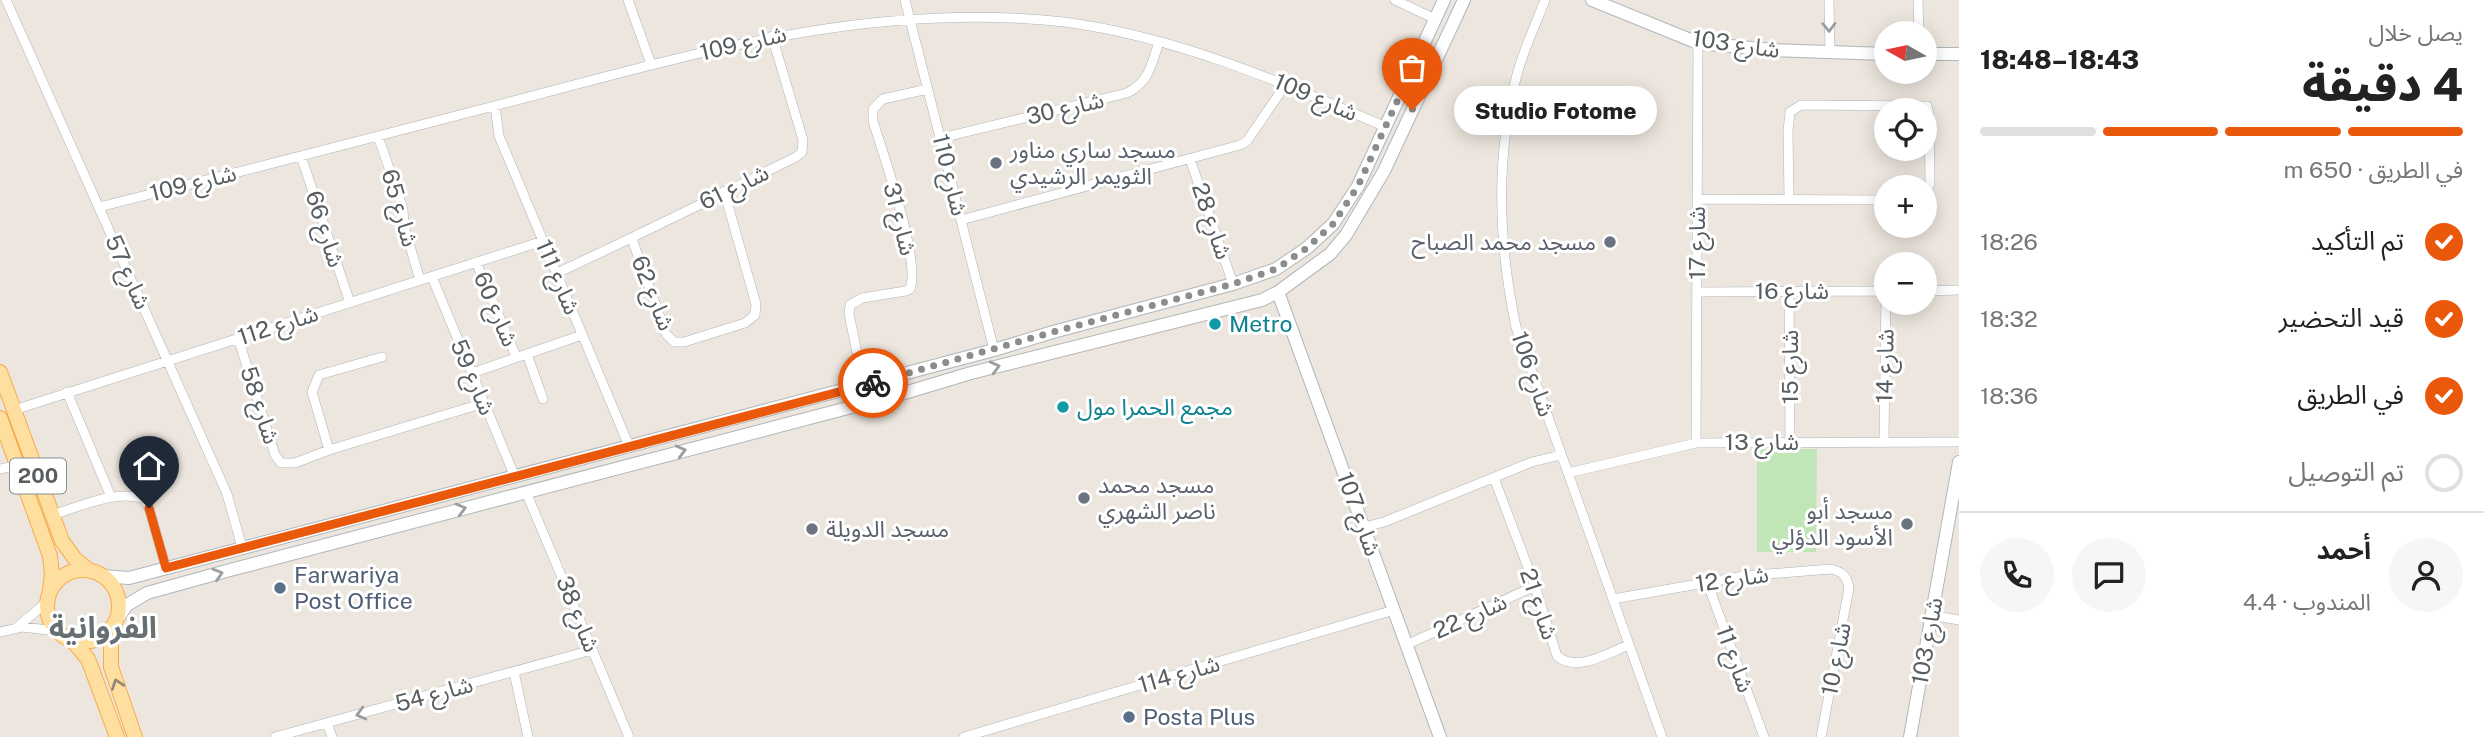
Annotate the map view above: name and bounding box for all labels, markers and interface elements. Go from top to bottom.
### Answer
street label: شارع 109 [697,19,790,69]
text: يصل خلال [2369,19,2463,46]
north arrow [1874,21,1937,84]
map controls [1874,21,1937,315]
one-way arrow [1821,22,1837,32]
street label: شارع 103 [1690,24,1782,67]
pin [1382,38,1442,110]
text: 18:43–18:48 [1980,44,2139,75]
icon: bag [1393,49,1431,87]
text: 4 دقيقة [2302,57,2463,111]
street label: شارع 109 [1269,67,1362,130]
street label: شارع 30 [1023,85,1107,133]
callout: Studio Fotome [1454,86,1657,134]
text: Studio Fotome [1474,97,1637,124]
button: locate [1874,98,1937,161]
street label: شارع 110 [923,131,974,219]
place label: مسجد ساري مناور الثويمر الرشيدي [1009,136,1176,193]
marker: مسجد ساري مناور الثويمر الرشيدي [988,155,1004,171]
text: في الطريق · 650 m [2284,156,2463,183]
street label: شارع 61 [695,158,775,219]
street label: شارع 109 [147,159,240,210]
street label: شارع 65 [373,166,424,251]
button: + [1874,175,1937,238]
street label: شارع 28 [1183,179,1238,264]
street label: شارع 31 [875,180,923,259]
street label: شارع 66 [297,187,351,272]
street label: شارع 17 [1683,206,1714,280]
icon: check [2425,223,2463,261]
text: تم التأكيد [2311,225,2404,256]
place label: مسجد محمد الصباح [1411,228,1596,259]
text: 18:26 [1980,228,2038,255]
street label: شارع 57 [96,230,157,315]
marker: مسجد محمد الصباح [1602,234,1618,250]
street label: شارع 111 [527,235,586,320]
street label: شارع 62 [623,251,681,336]
button: − [1874,252,1937,315]
street label: شارع 60 [465,267,524,352]
street label: شارع 16 [1755,277,1829,308]
street label: شارع 112 [234,299,323,354]
icon: check [2425,300,2463,338]
text: قيد التحضير [2279,302,2404,333]
text: 18:32 [1980,305,2038,332]
place label: Metro [1229,310,1292,337]
marker: Metro [1207,316,1223,332]
street label: شارع 106 [1503,328,1561,421]
street label: شارع 14 [1870,329,1903,403]
street label: شارع 15 [1776,330,1807,404]
street label: شارع 59 [442,335,501,420]
courier [838,348,908,418]
one-way arrow [989,361,1001,375]
street label: شارع 58 [231,363,286,448]
icon: bike [854,364,892,402]
icon: check [2425,377,2463,415]
text: في الطريق [2297,379,2404,410]
text: 18:36 [1980,382,2038,409]
place label: مجمع الحمرا مول [1077,393,1233,424]
marker: مجمع الحمرا مول [1055,399,1071,415]
street label: شارع 13 [1725,428,1799,459]
pin [119,436,179,508]
one-way arrow [675,445,687,459]
icon: home [130,447,168,485]
text: تم التوصيل [2288,456,2404,487]
road number: 200 [10,458,66,494]
street label: شارع 107 [1328,468,1387,561]
place label: مسجد محمد ناصر الشهري [1098,471,1216,528]
marker: مسجد محمد ناصر الشهري [1076,490,1092,506]
place label: مسجد أبو الأسود الدؤلي [1772,497,1893,554]
one-way arrow [455,503,467,517]
place label: مسجد الدويلة [826,515,949,543]
marker: مسجد أبو الأسود الدؤلي [1899,516,1915,532]
marker: مسجد الدويلة [804,521,820,537]
text: أحمد [2317,534,2371,565]
button: phone [1980,538,2054,612]
button: chat [2072,538,2146,612]
button: person [2389,538,2463,612]
street label: شارع 12 [1694,560,1771,601]
place label: Farwariya Post Office [294,561,413,614]
street label: شارع 21 [1511,565,1564,644]
one-way arrow [211,567,223,582]
street label: شارع 38 [547,572,606,657]
marker: Farwariya Post Office [272,580,288,596]
street label: شارع 22 [1429,587,1512,647]
text: المندوب · 4.4 [2243,588,2371,615]
street label: شارع 103 [1906,595,1951,687]
district label: الفروانية [49,609,157,645]
street label: شارع 10 [1815,620,1860,698]
street label: شارع 11 [1707,622,1760,697]
street label: شارع 114 [1135,649,1224,702]
street label: شارع 54 [392,670,477,721]
one-way arrow [110,678,125,690]
place label: Posta Plus [1143,703,1255,730]
one-way arrow [355,705,367,720]
marker: Posta Plus [1121,709,1137,725]

